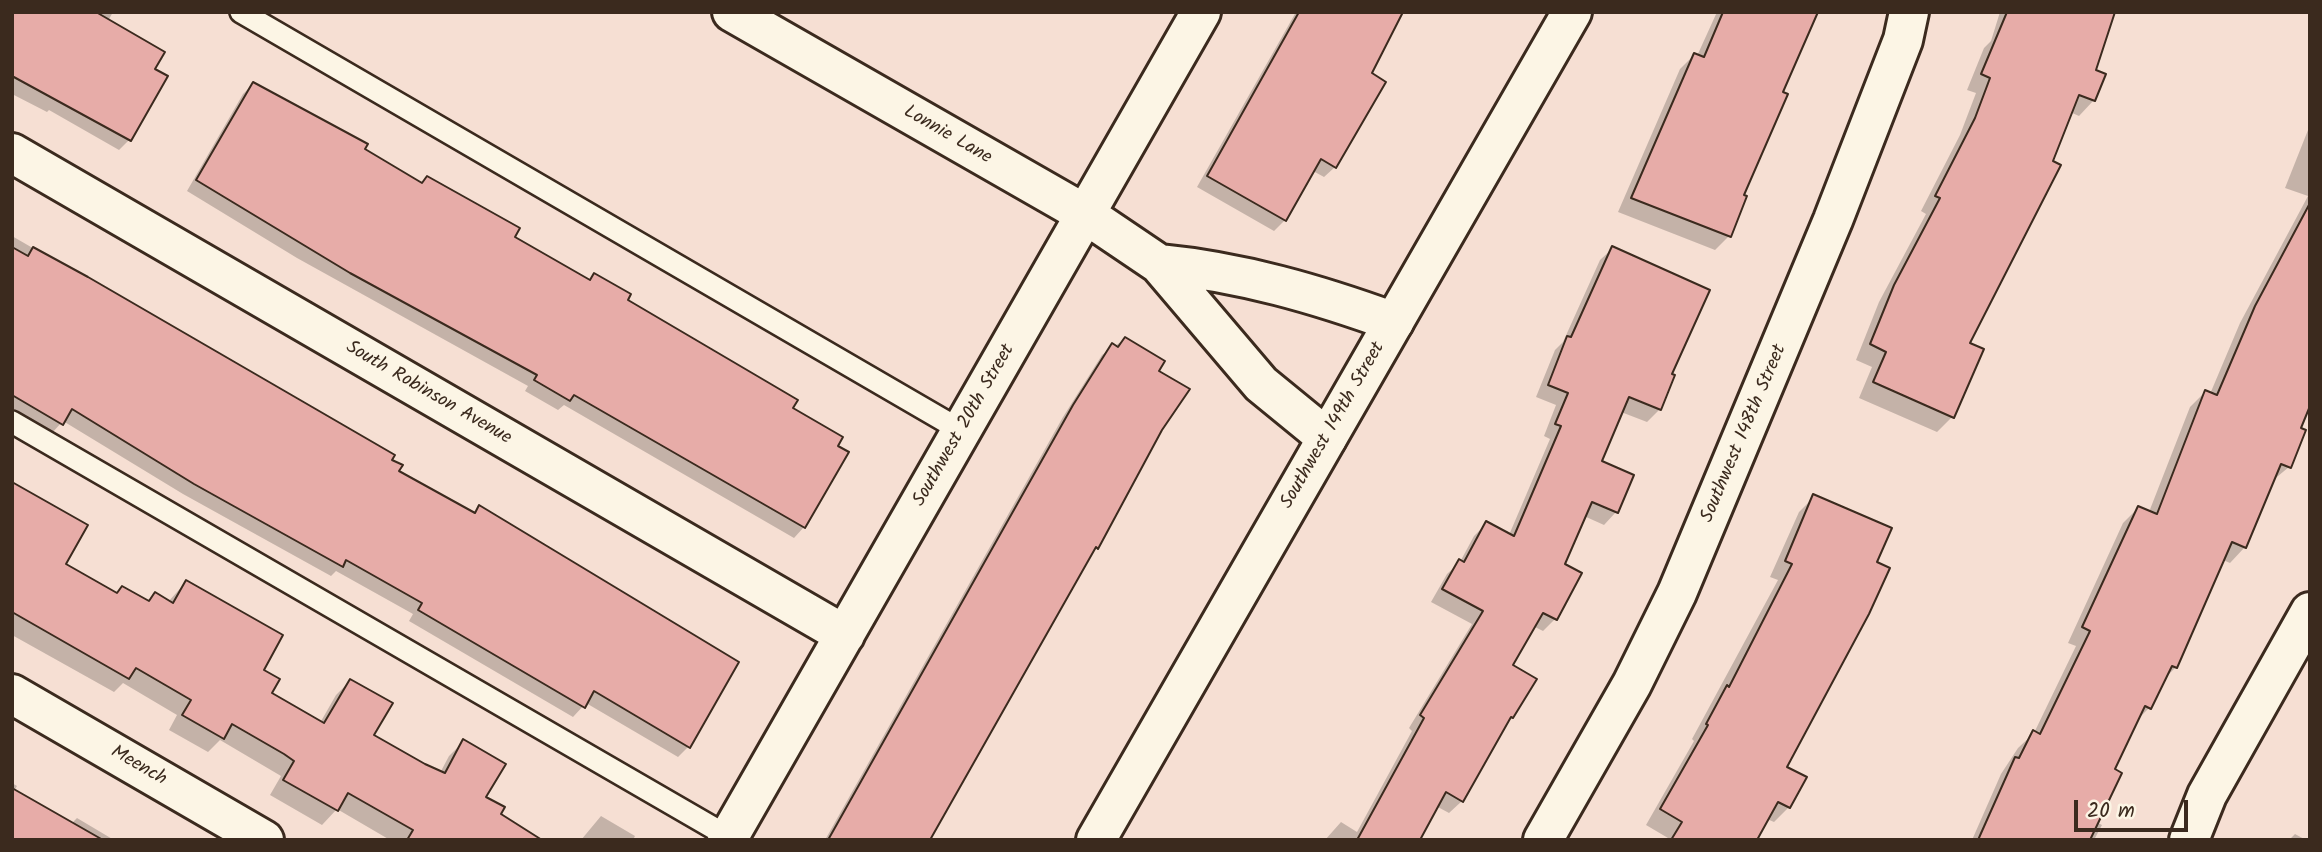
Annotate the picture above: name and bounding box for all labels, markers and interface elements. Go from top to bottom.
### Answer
street label: Lonnie Lane [899,102,995,170]
street label: South Robinson Avenue [341,337,515,451]
street label: Southwest 149th Street [1277,339,1391,513]
street label: Southwest 20th Street [909,341,1021,511]
street label: Southwest 148th Street [1697,342,1793,526]
street label: Meench [106,742,170,792]
scale bar [2077,786,2191,830]
text: 20 m [2087,795,2135,828]

